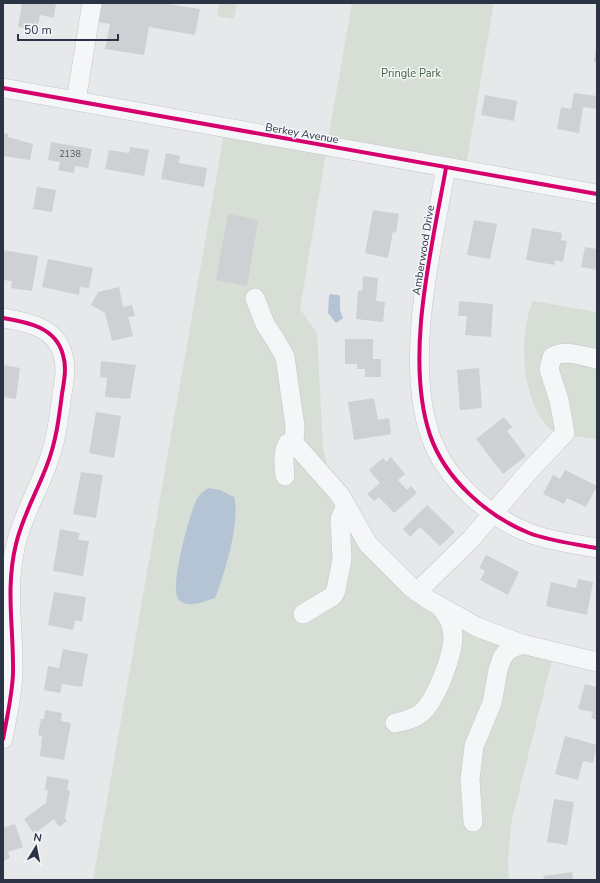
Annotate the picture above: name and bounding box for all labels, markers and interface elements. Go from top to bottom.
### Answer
scale bar [18,16,118,42]
text: 50 m [24,22,52,38]
park label: Pringle Park [381,66,441,81]
street label: Berkey Avenue [264,120,340,147]
house number: 2138 [59,148,81,160]
street label: Amberwood Drive [409,204,438,296]
north arrow [16,827,56,867]
text: N [32,830,43,846]

